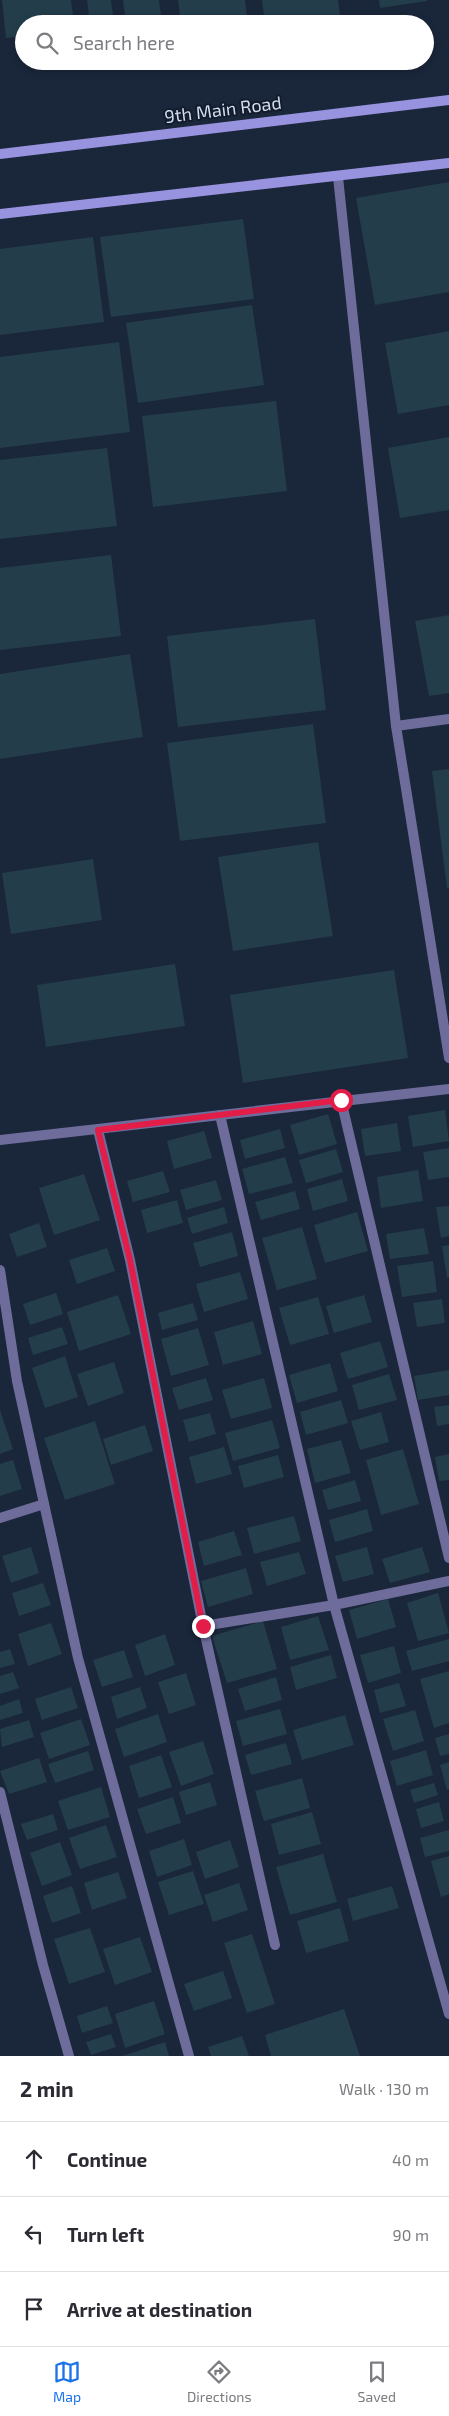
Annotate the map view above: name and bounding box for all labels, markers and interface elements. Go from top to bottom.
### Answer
search box [15,15,434,70]
icon: search [33,29,61,57]
text: Search here [73,31,175,54]
street label: 9th Main Road [163,91,283,127]
route start [330,1089,353,1112]
route end [192,1615,215,1638]
text: 2 min [20,2076,74,2101]
text: Walk · 130 m [339,2079,429,2098]
icon: ahead [20,2145,48,2173]
text: Continue [67,2148,147,2171]
text: 40 m [392,2150,429,2169]
icon: left [20,2220,48,2248]
text: Turn left [67,2223,144,2246]
text: 90 m [393,2225,429,2244]
icon: arrive [20,2295,48,2323]
text: Arrive at destination [67,2298,252,2321]
tab: Map [53,2358,81,2405]
tab: Directions [187,2358,252,2405]
tab: Saved [358,2358,396,2405]

